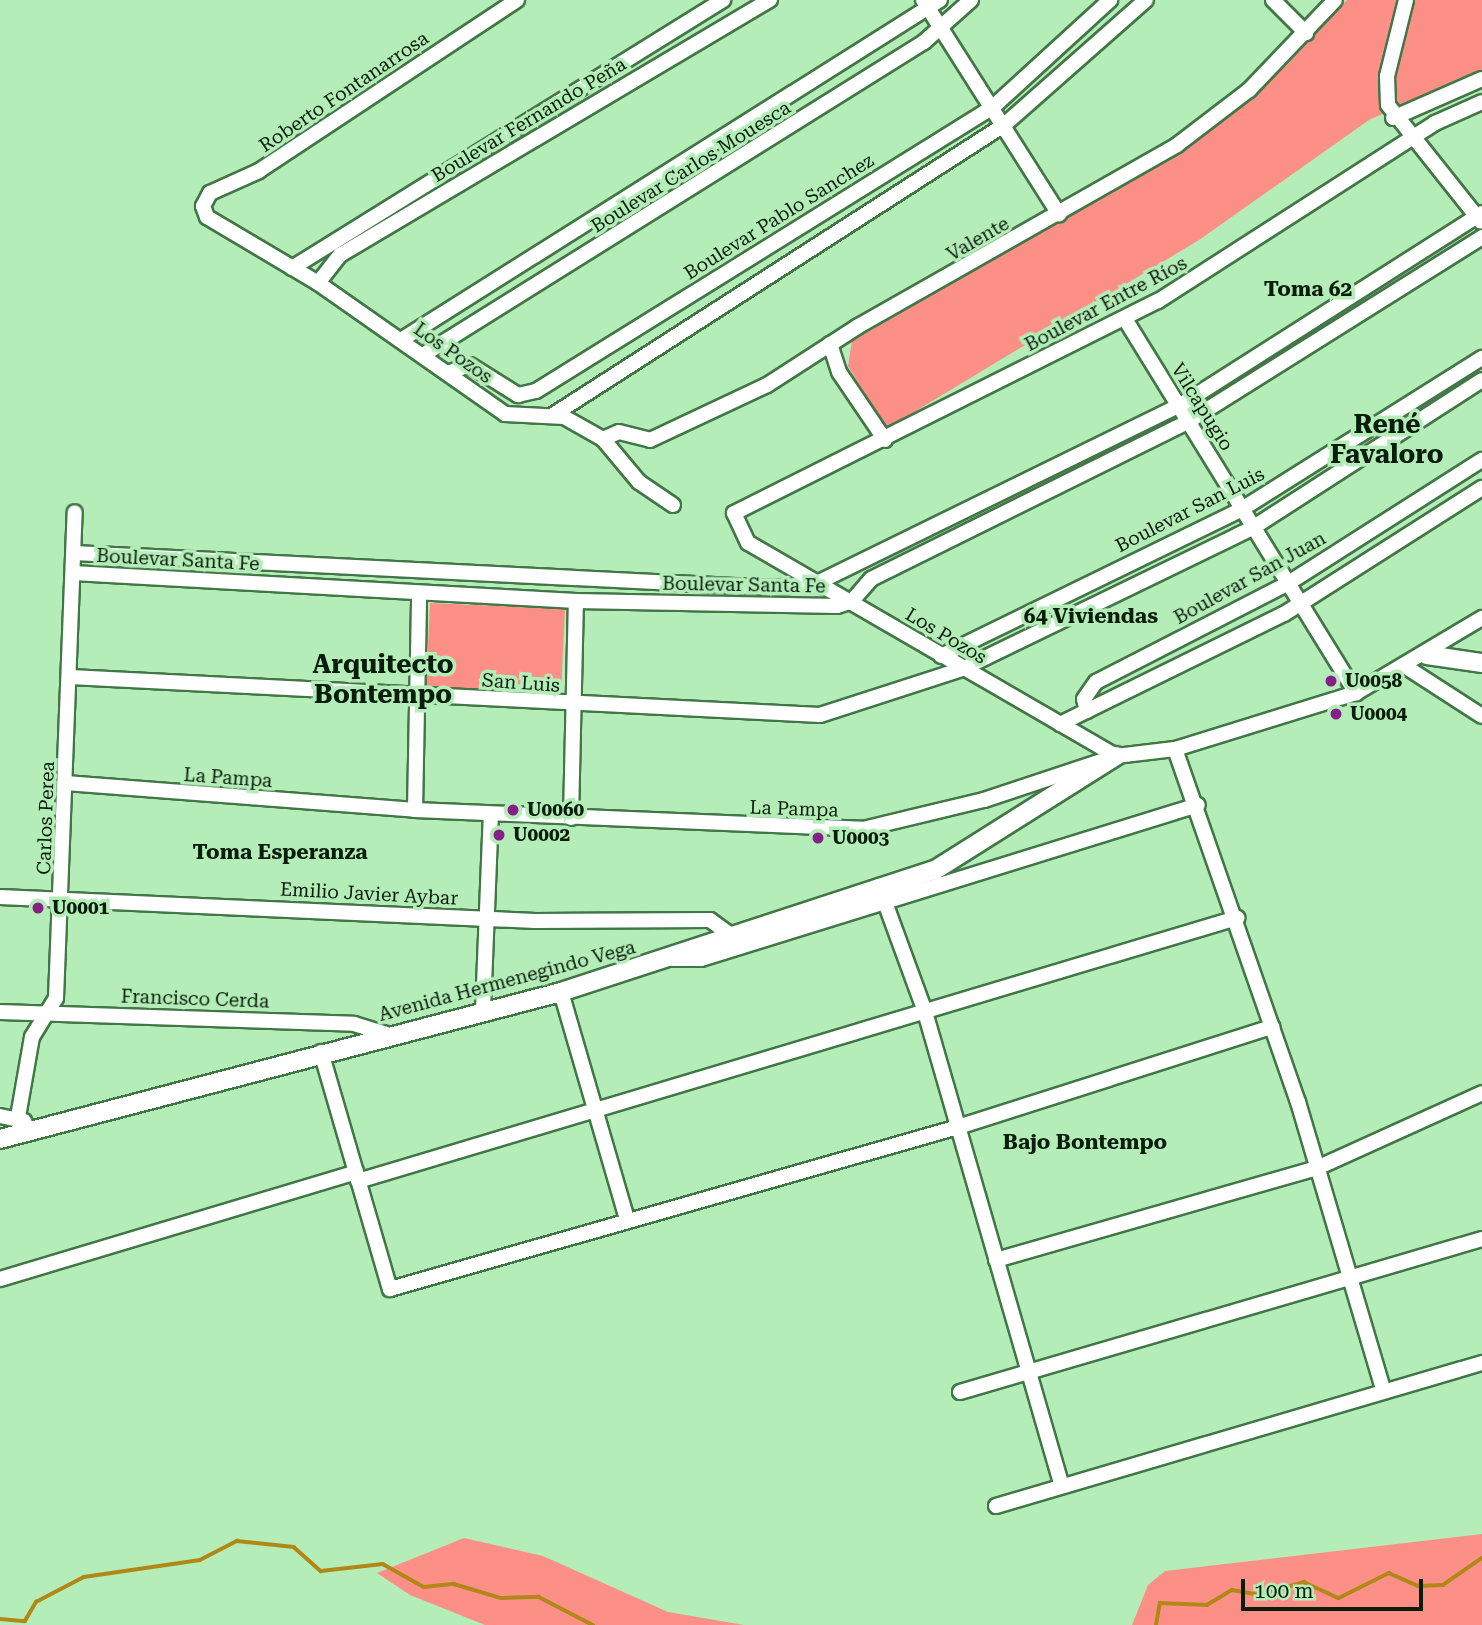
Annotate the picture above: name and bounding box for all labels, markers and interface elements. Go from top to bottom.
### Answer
street label: Roberto Fontanarrosa [255,27,433,157]
street label: Boulevar Fernando Peña [428,53,630,187]
street label: Boulevar Carlos Mouesca [587,96,795,238]
street label: Boulevar Pablo Sanchez [680,149,878,285]
street label: Valente [943,212,1013,266]
street label: Boulevar Entre Ríos [1021,252,1191,356]
district label: Toma 62 [1264,276,1352,302]
street label: Los Pozos [409,318,497,388]
street label: Vilcapugio [1166,359,1238,455]
district label: René Favaloro [1330,409,1444,471]
street label: Boulevar San Luis [1112,463,1268,557]
street label: Boulevar San Juan [1170,527,1330,629]
street label: Boulevar Santa Fe [96,544,260,576]
street label: Boulevar Santa Fe [662,572,826,598]
street label: Los Pozos [901,603,991,669]
district label: 64 Viviendas [1024,603,1158,629]
district label: Arquitecto Bontempo [312,649,454,710]
street label: San Luis [481,669,561,697]
place label: U0058 [1345,670,1402,692]
marker: U0058 [1323,673,1339,689]
place label: U0004 [1350,703,1407,725]
marker: U0004 [1328,706,1344,722]
street label: Carlos Perea [33,761,59,875]
street label: La Pampa [183,764,273,792]
street label: La Pampa [749,796,839,822]
place label: U0060 [527,799,584,821]
marker: U0060 [505,802,521,818]
place label: U0002 [513,824,570,846]
marker: U0002 [491,827,507,843]
place label: U0003 [832,827,889,849]
marker: U0003 [810,830,826,846]
district label: Toma Esperanza [192,839,368,865]
street label: Emilio Javier Aybar [279,878,459,910]
place label: U0001 [52,897,109,919]
marker: U0001 [30,900,46,916]
street label: Avenida Hermenegindo Vega [376,936,638,1026]
street label: Francisco Cerda [120,985,270,1013]
district label: Bajo Bontempo [1003,1129,1167,1155]
scale bar [1244,1566,1426,1610]
text: 100 m [1254,1579,1314,1603]

